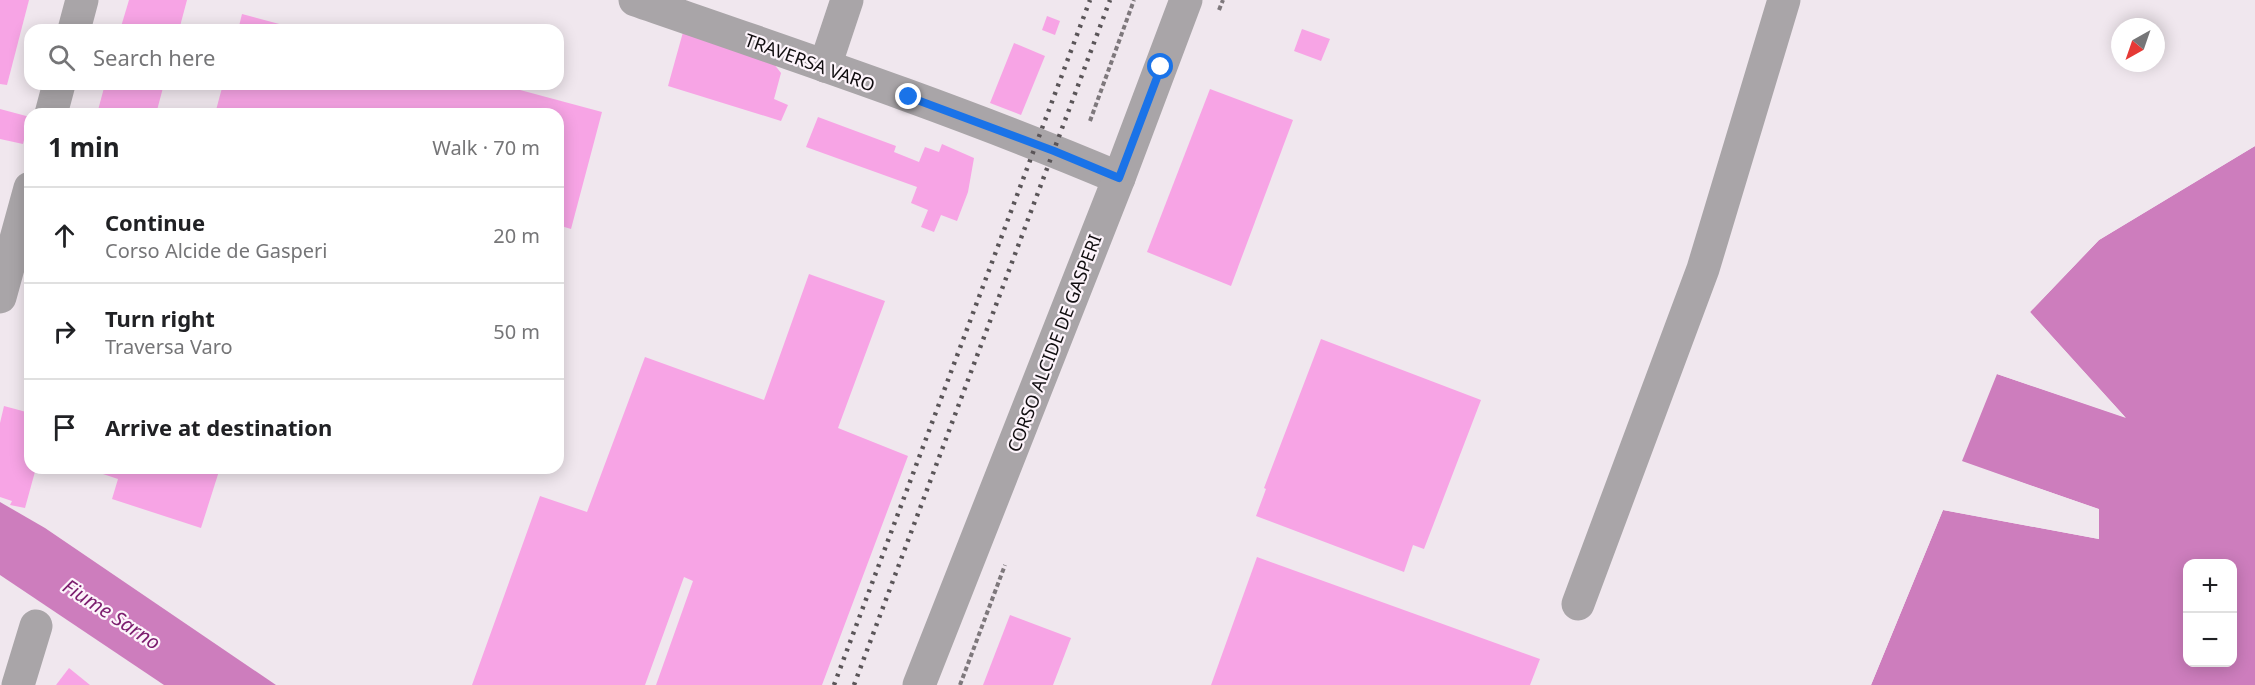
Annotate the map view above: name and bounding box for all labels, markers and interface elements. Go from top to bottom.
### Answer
north arrow [2111,18,2165,72]
search box [24,24,564,90]
street label: TRAVERSA VARO [742,27,878,97]
icon: search [45,41,78,74]
text: Search here [93,42,215,72]
route start [1147,53,1173,79]
route end [895,83,921,109]
text: 1 min [48,129,120,165]
text: Walk · 70 m [432,134,540,161]
text: Continue [105,207,205,237]
icon: ahead [48,219,81,252]
text: 20 m [493,222,540,249]
street label: CORSO ALCIDE DE GASPERI [1001,231,1107,455]
text: Corso Alcide de Gasperi [105,237,328,264]
text: Turn right [105,303,215,333]
icon: right [48,315,81,348]
text: 50 m [493,318,540,345]
text: Traversa Varo [105,333,233,360]
icon: arrive [48,411,81,444]
text: Arrive at destination [105,412,332,442]
map controls [2183,559,2237,667]
button: + [2183,559,2237,613]
water label: Fiume Sarno [58,572,166,656]
button: − [2183,613,2237,667]

